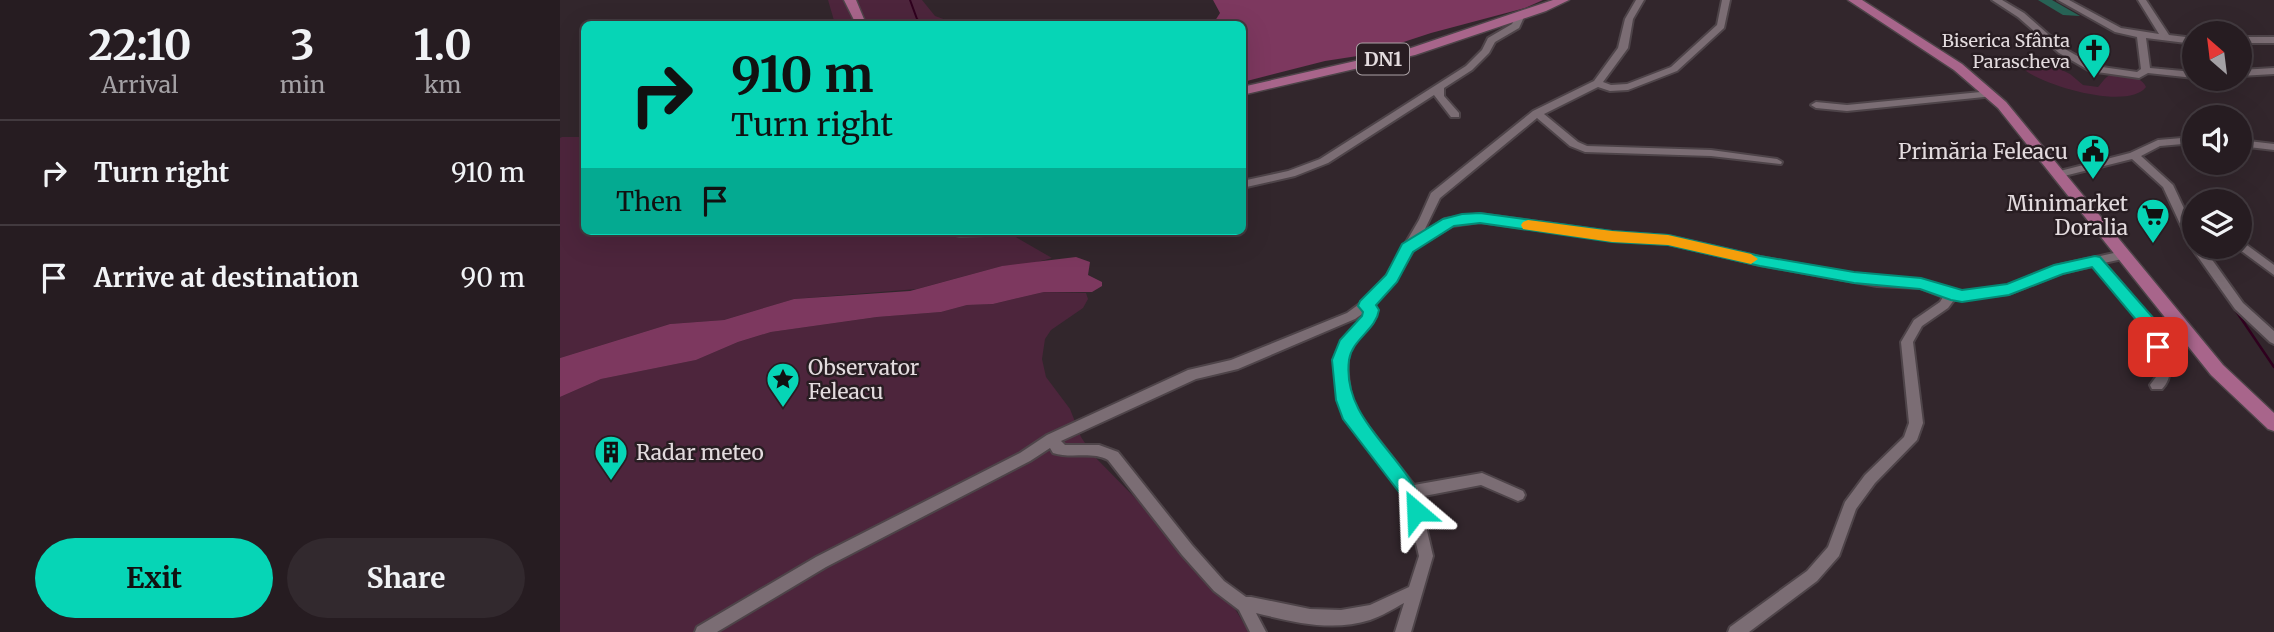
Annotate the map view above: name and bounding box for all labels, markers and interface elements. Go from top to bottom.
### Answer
text: 22:10 [88,19,192,71]
text: 3 [291,19,315,71]
text: 1.0 [413,19,472,71]
north arrow [2182,21,2252,91]
map controls [2182,21,2252,259]
place label: Biserica Sfânta Parascheva [1942,29,2070,73]
church icon: Biserica Sfânta Parascheva [2075,31,2113,80]
text: 910 m [731,44,874,105]
road number: DN1 [1357,44,1409,74]
icon: right [616,49,707,140]
text: Arrival [101,70,178,99]
text: min [280,70,325,99]
text: km [424,70,461,99]
text: Turn right [731,105,893,145]
button: sound [2182,105,2252,175]
public building icon: Primăria Feleacu [2074,132,2112,181]
place label: Primăria Feleacu [1898,138,2068,165]
icon: right [35,154,73,192]
text: Turn right [94,156,229,189]
text: 910 m [451,156,525,189]
icon: arrive [696,182,734,220]
text: Then [616,185,682,218]
button: layers [2182,189,2252,259]
place label: Minimarket Doralia [2007,190,2128,241]
supermarket icon: Minimarket Doralia [2134,196,2172,245]
icon: arrive [35,259,73,297]
text: Arrive at destination [94,261,359,294]
text: 90 m [461,261,525,294]
pin [2128,317,2188,377]
icon: arrive [2139,328,2177,366]
place label: Observator Feleacu [808,354,919,405]
place icon: Observator Feleacu [764,360,802,409]
building icon: Radar meteo [592,433,630,482]
place label: Radar meteo [636,439,764,466]
position arrow [1379,474,1453,548]
button: Exit [35,538,273,618]
button: Share [287,538,525,618]

